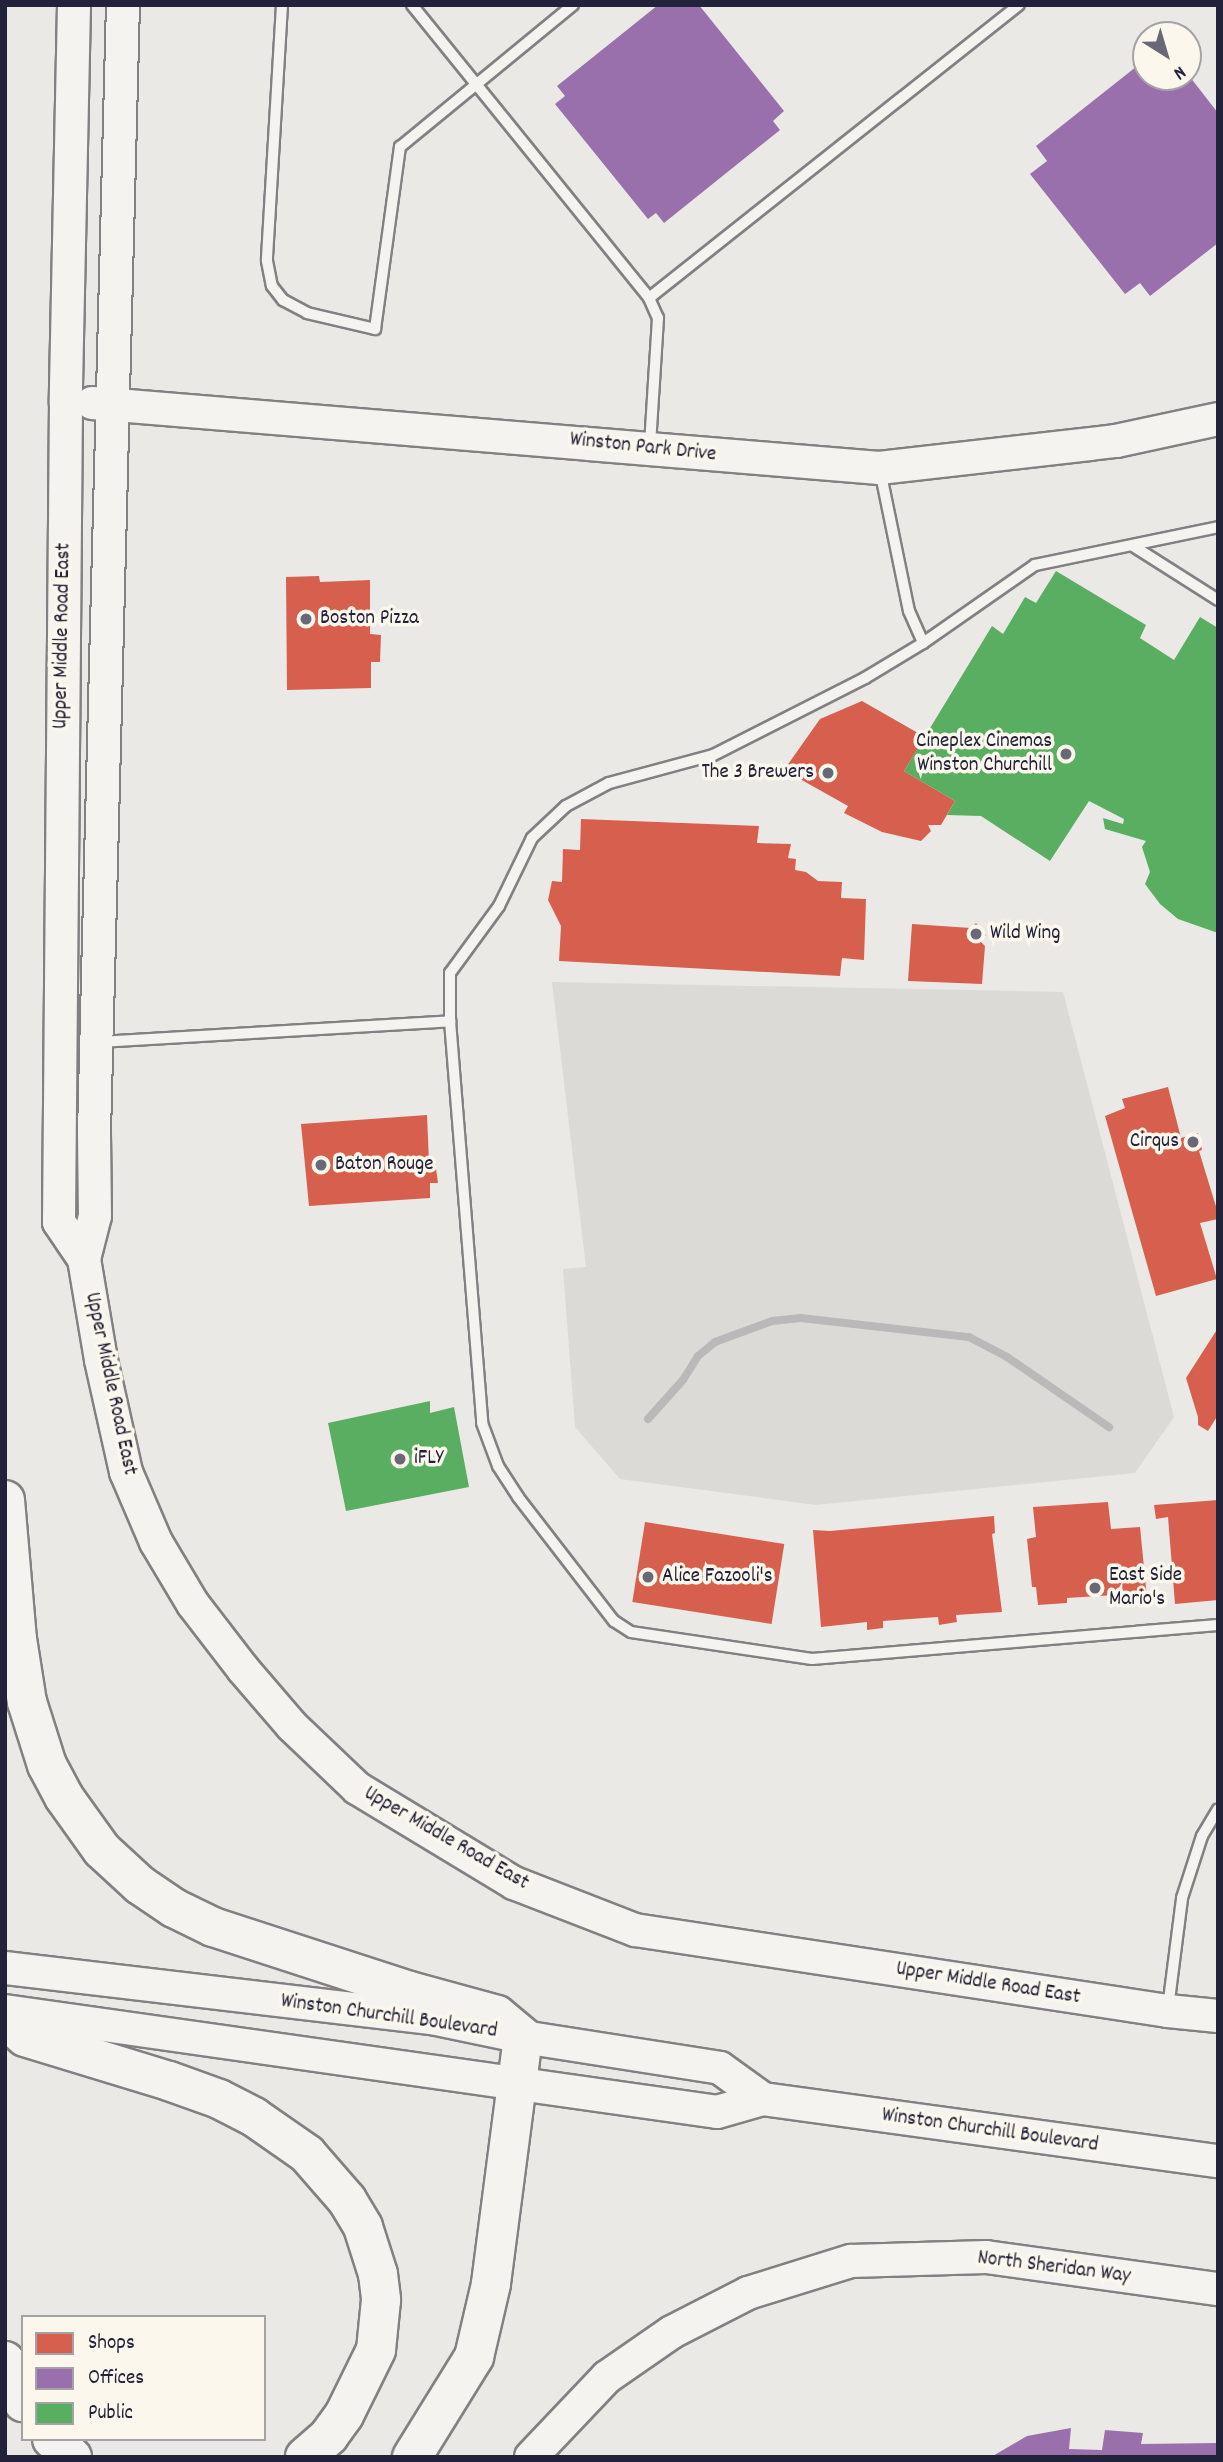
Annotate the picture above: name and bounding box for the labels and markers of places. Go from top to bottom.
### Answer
place label: Boston Pizza [320,606,419,632]
marker: Boston Pizza [298,611,314,627]
place label: Cineplex Cinemas Winston Churchill [916,729,1052,779]
marker: Cineplex Cinemas Winston Churchill [1058,746,1074,762]
place label: The 3 Brewers [701,760,814,786]
marker: The 3 Brewers [820,765,836,781]
place label: Wild Wing [990,921,1060,947]
marker: Wild Wing [968,926,984,942]
place label: Cirqus [1130,1129,1179,1155]
marker: Cirqus [1185,1134,1201,1150]
place label: Baton Rouge [335,1152,433,1178]
marker: Baton Rouge [313,1157,329,1173]
place label: iFLY [414,1446,443,1472]
marker: iFLY [392,1451,408,1467]
place label: East Side Mario's [1109,1563,1182,1613]
place label: Alice Fazooli's [662,1564,773,1590]
marker: Alice Fazooli's [640,1569,656,1585]
marker: East Side Mario's [1087,1580,1103,1596]

